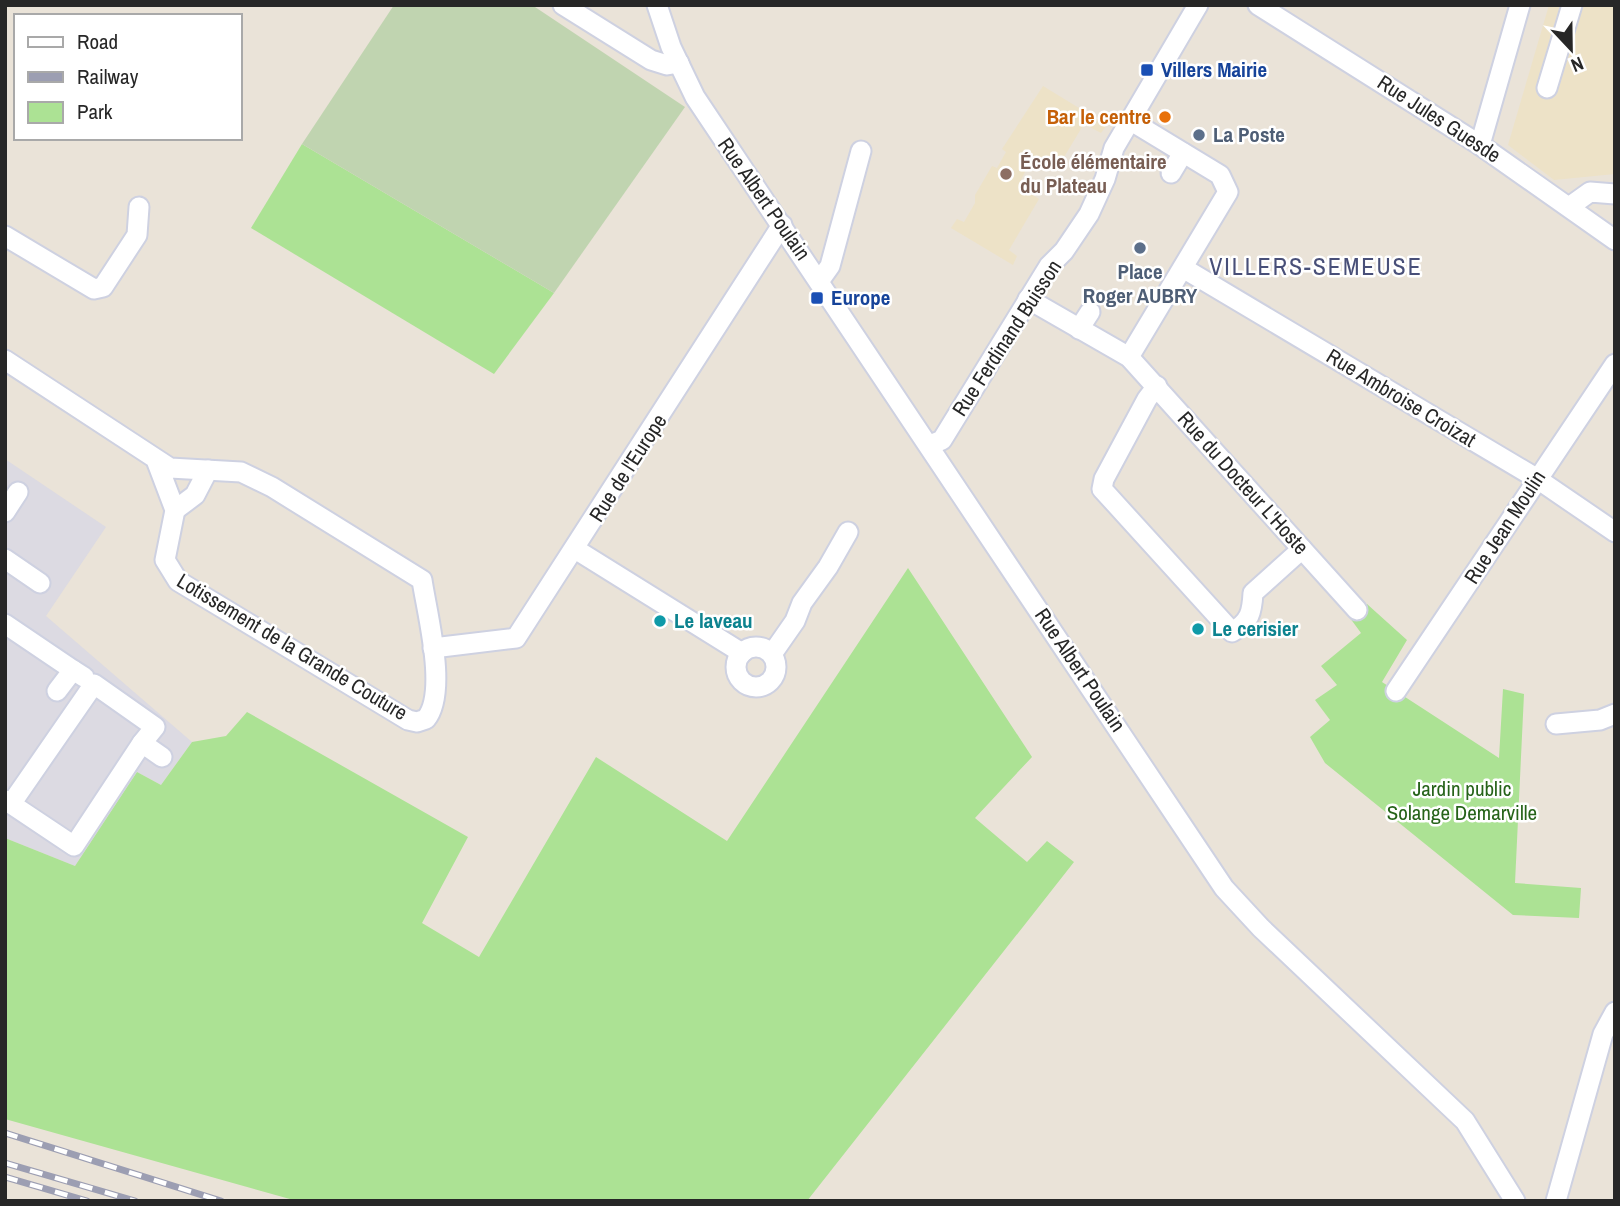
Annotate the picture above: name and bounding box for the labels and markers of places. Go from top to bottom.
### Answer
place label: Villers Mairie [1161,55,1267,84]
marker: Villers Mairie [1139,62,1155,78]
place label: Bar le centre [1047,102,1151,131]
marker: Bar le centre [1157,109,1173,125]
place label: La Poste [1213,120,1285,149]
marker: La Poste [1191,127,1207,143]
place label: École élémentaire du Plateau [1020,147,1166,200]
marker: École élémentaire du Plateau [998,166,1014,182]
marker: Place Roger AUBRY [1132,240,1148,256]
place label: Place Roger AUBRY [1083,257,1198,310]
place label: Europe [831,283,890,312]
marker: Europe [809,290,825,306]
place label: Le laveau [674,606,753,635]
marker: Le laveau [652,613,668,629]
place label: Le cerisier [1212,614,1298,643]
marker: Le cerisier [1190,621,1206,637]

